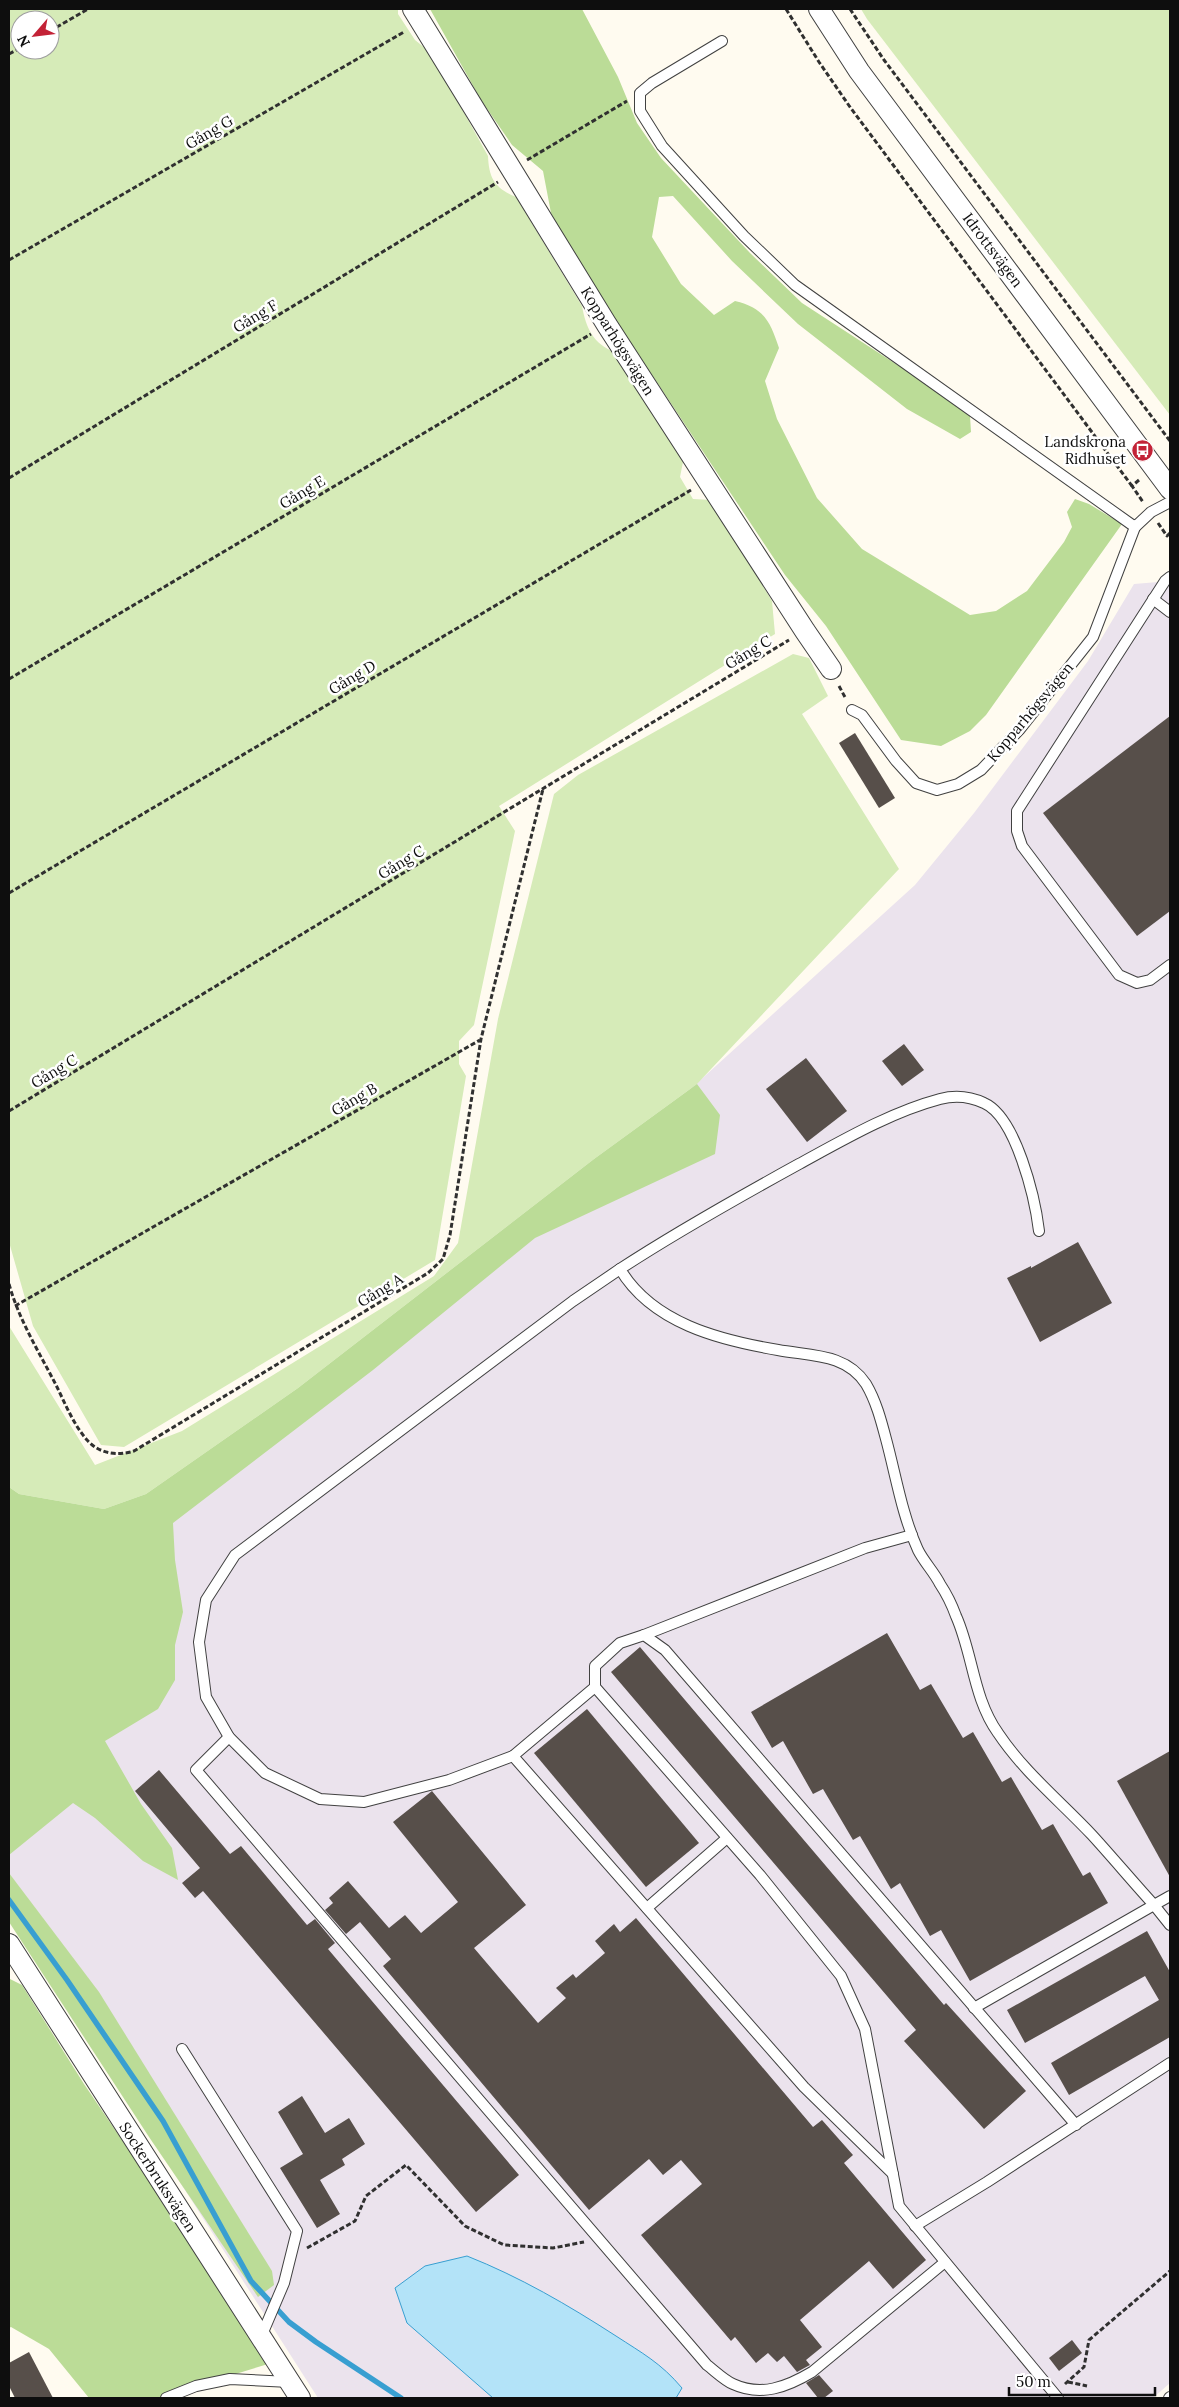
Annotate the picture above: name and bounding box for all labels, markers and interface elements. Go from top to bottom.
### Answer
north arrow [10,10,60,60]
text: N [13,32,34,50]
street label: Gång G [182,111,237,153]
street label: Idrottsvägen [959,209,1027,291]
street label: Kopparhögsvägen [577,283,659,399]
street label: Gång F [229,295,281,337]
place label: Landskrona Ridhuset [1044,432,1126,468]
bus stop icon: Landskrona Ridhuset [1130,438,1154,462]
street label: Gång E [276,471,328,513]
street label: Gång C [721,630,775,673]
street label: Gång D [325,656,379,698]
street label: Kopparhögsvägen [983,658,1077,766]
street label: Gång C [374,840,428,883]
street label: Gång C [27,1049,81,1092]
street label: Gång B [328,1078,380,1120]
street label: Gång A [354,1269,407,1311]
street label: Sockerbruksvägen [115,2118,201,2236]
scale bar [1009,2364,1155,2396]
text: 50 m [1016,2372,1051,2391]

